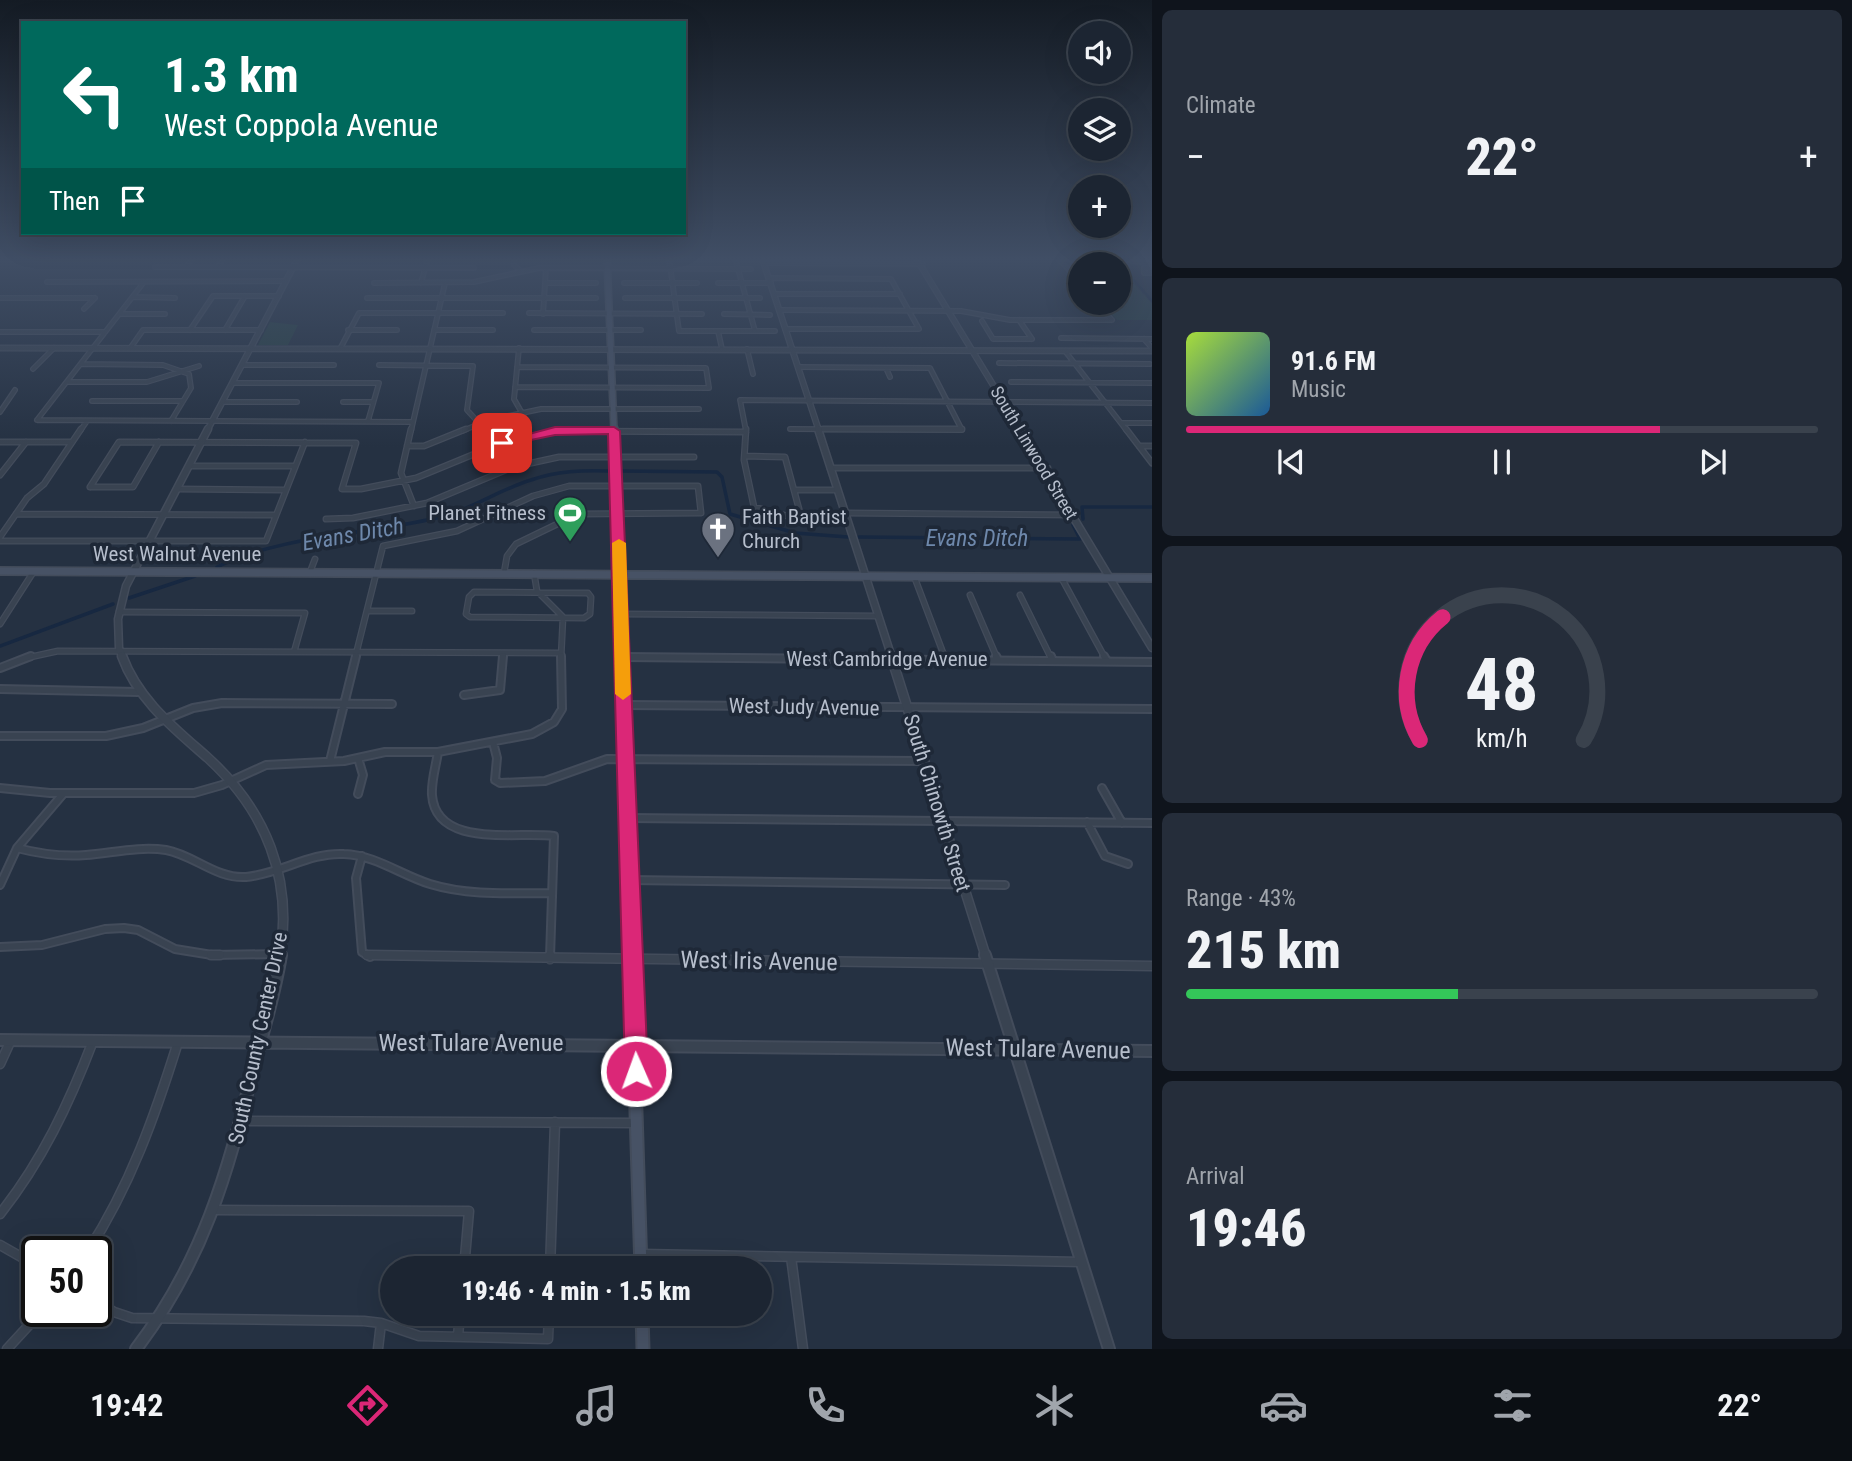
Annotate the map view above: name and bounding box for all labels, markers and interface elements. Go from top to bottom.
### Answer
map controls [1068,21,1131,315]
button: sound [1068,21,1131,84]
text: 1.3 km [164,47,299,104]
icon: left [49,49,140,140]
text: Climate [1186,92,1256,119]
button: layers [1068,98,1131,161]
text: West Coppola Avenue [164,106,438,144]
text: 22° [1465,127,1539,188]
text: − [1186,135,1205,179]
text: + [1799,135,1818,179]
button: + [1068,175,1131,238]
icon: arrive [114,182,152,220]
text: Then [49,186,100,216]
button: − [1068,252,1131,315]
text: 91.6 FM [1291,346,1376,376]
text: Music [1291,376,1346,403]
street label: South Linwood Street [986,382,1082,523]
pin [472,413,532,473]
icon: arrive [483,424,521,462]
icon: previous [1272,443,1310,481]
icon: pause [1483,443,1521,481]
icon: next [1694,443,1732,481]
sports icon: Planet Fitness [551,494,589,543]
place label: Planet Fitness [428,501,546,525]
place label: Faith Baptist Church [742,505,847,553]
church icon: Faith Baptist Church [699,510,737,559]
water label: Evans Ditch [300,512,406,557]
water label: Evans Ditch [926,525,1028,552]
street label: West Walnut Avenue [93,542,261,566]
text: 48 [1465,643,1539,729]
street label: West Cambridge Avenue [786,647,988,671]
street label: West Judy Avenue [728,694,880,720]
street label: South Chinowth Street [899,711,975,895]
text: km/h [1476,724,1528,753]
text: Range · 43% [1186,885,1296,912]
text: 215 km [1186,920,1341,981]
street label: South County Center Drive [224,930,292,1146]
street label: West Iris Avenue [680,946,838,976]
street label: West Tulare Avenue [378,1029,564,1057]
street label: West Tulare Avenue [945,1033,1131,1065]
position arrow [599,1034,673,1108]
text: Arrival [1186,1163,1245,1190]
text: 19:46 [1186,1198,1306,1259]
speed limit sign: 50 [21,1236,112,1327]
text: 19:46 · 4 min · 1.5 km [461,1276,691,1306]
icon: directions [343,1381,392,1430]
icon: music [572,1381,621,1430]
icon: phone [801,1381,850,1430]
icon: climate [1030,1381,1079,1430]
icon: car [1259,1381,1308,1430]
icon: filters [1488,1381,1537,1430]
text: 19:42 [90,1386,163,1424]
text: 22° [1717,1386,1762,1424]

